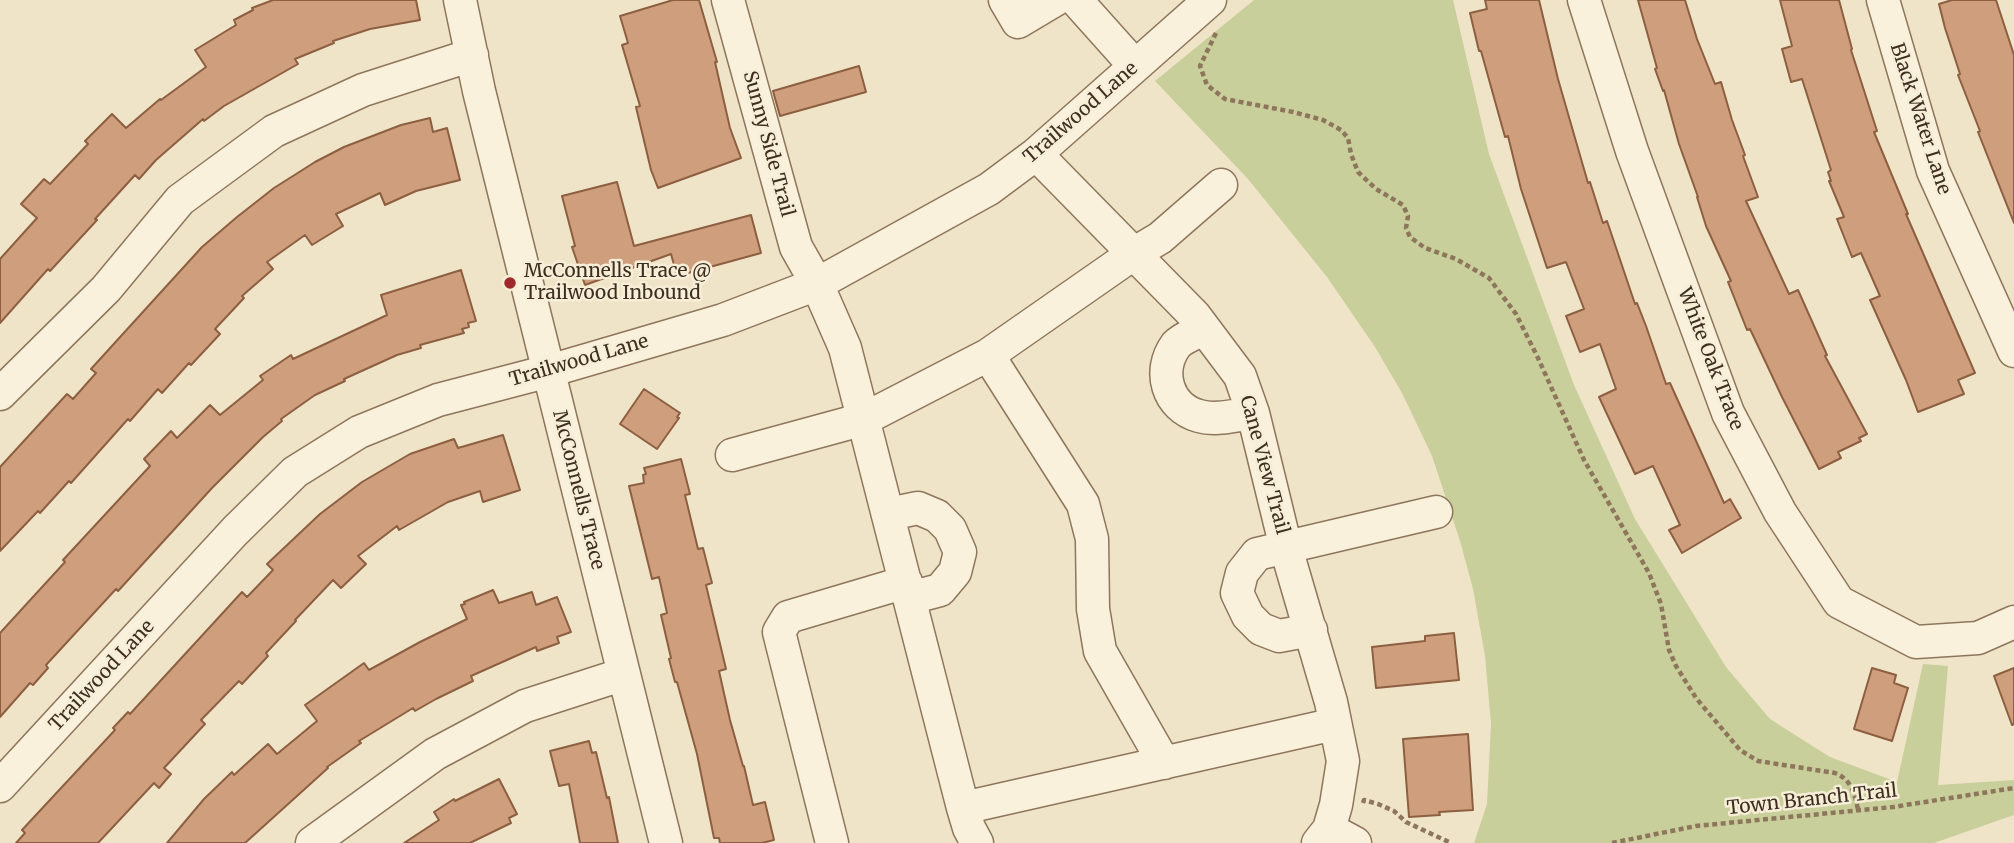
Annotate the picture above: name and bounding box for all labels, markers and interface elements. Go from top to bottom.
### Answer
street label: Black Water Lane [1885,40,1955,198]
street label: Trailwood Lane [1019,57,1143,169]
street label: Sunny Side Trail [738,69,798,219]
place label: McConnells Trace @ Trailwood Inbound [524,261,711,305]
marker: McConnells Trace @ Trailwood Inbound [502,275,518,291]
street label: White Oak Trace [1672,285,1748,433]
street label: Trailwood Lane [507,330,651,392]
street label: Cane View Trail [1235,393,1293,537]
street label: McConnells Trace [547,408,609,572]
street label: Trailwood Lane [45,616,159,736]
street label: Town Branch Trail [1726,780,1898,820]

